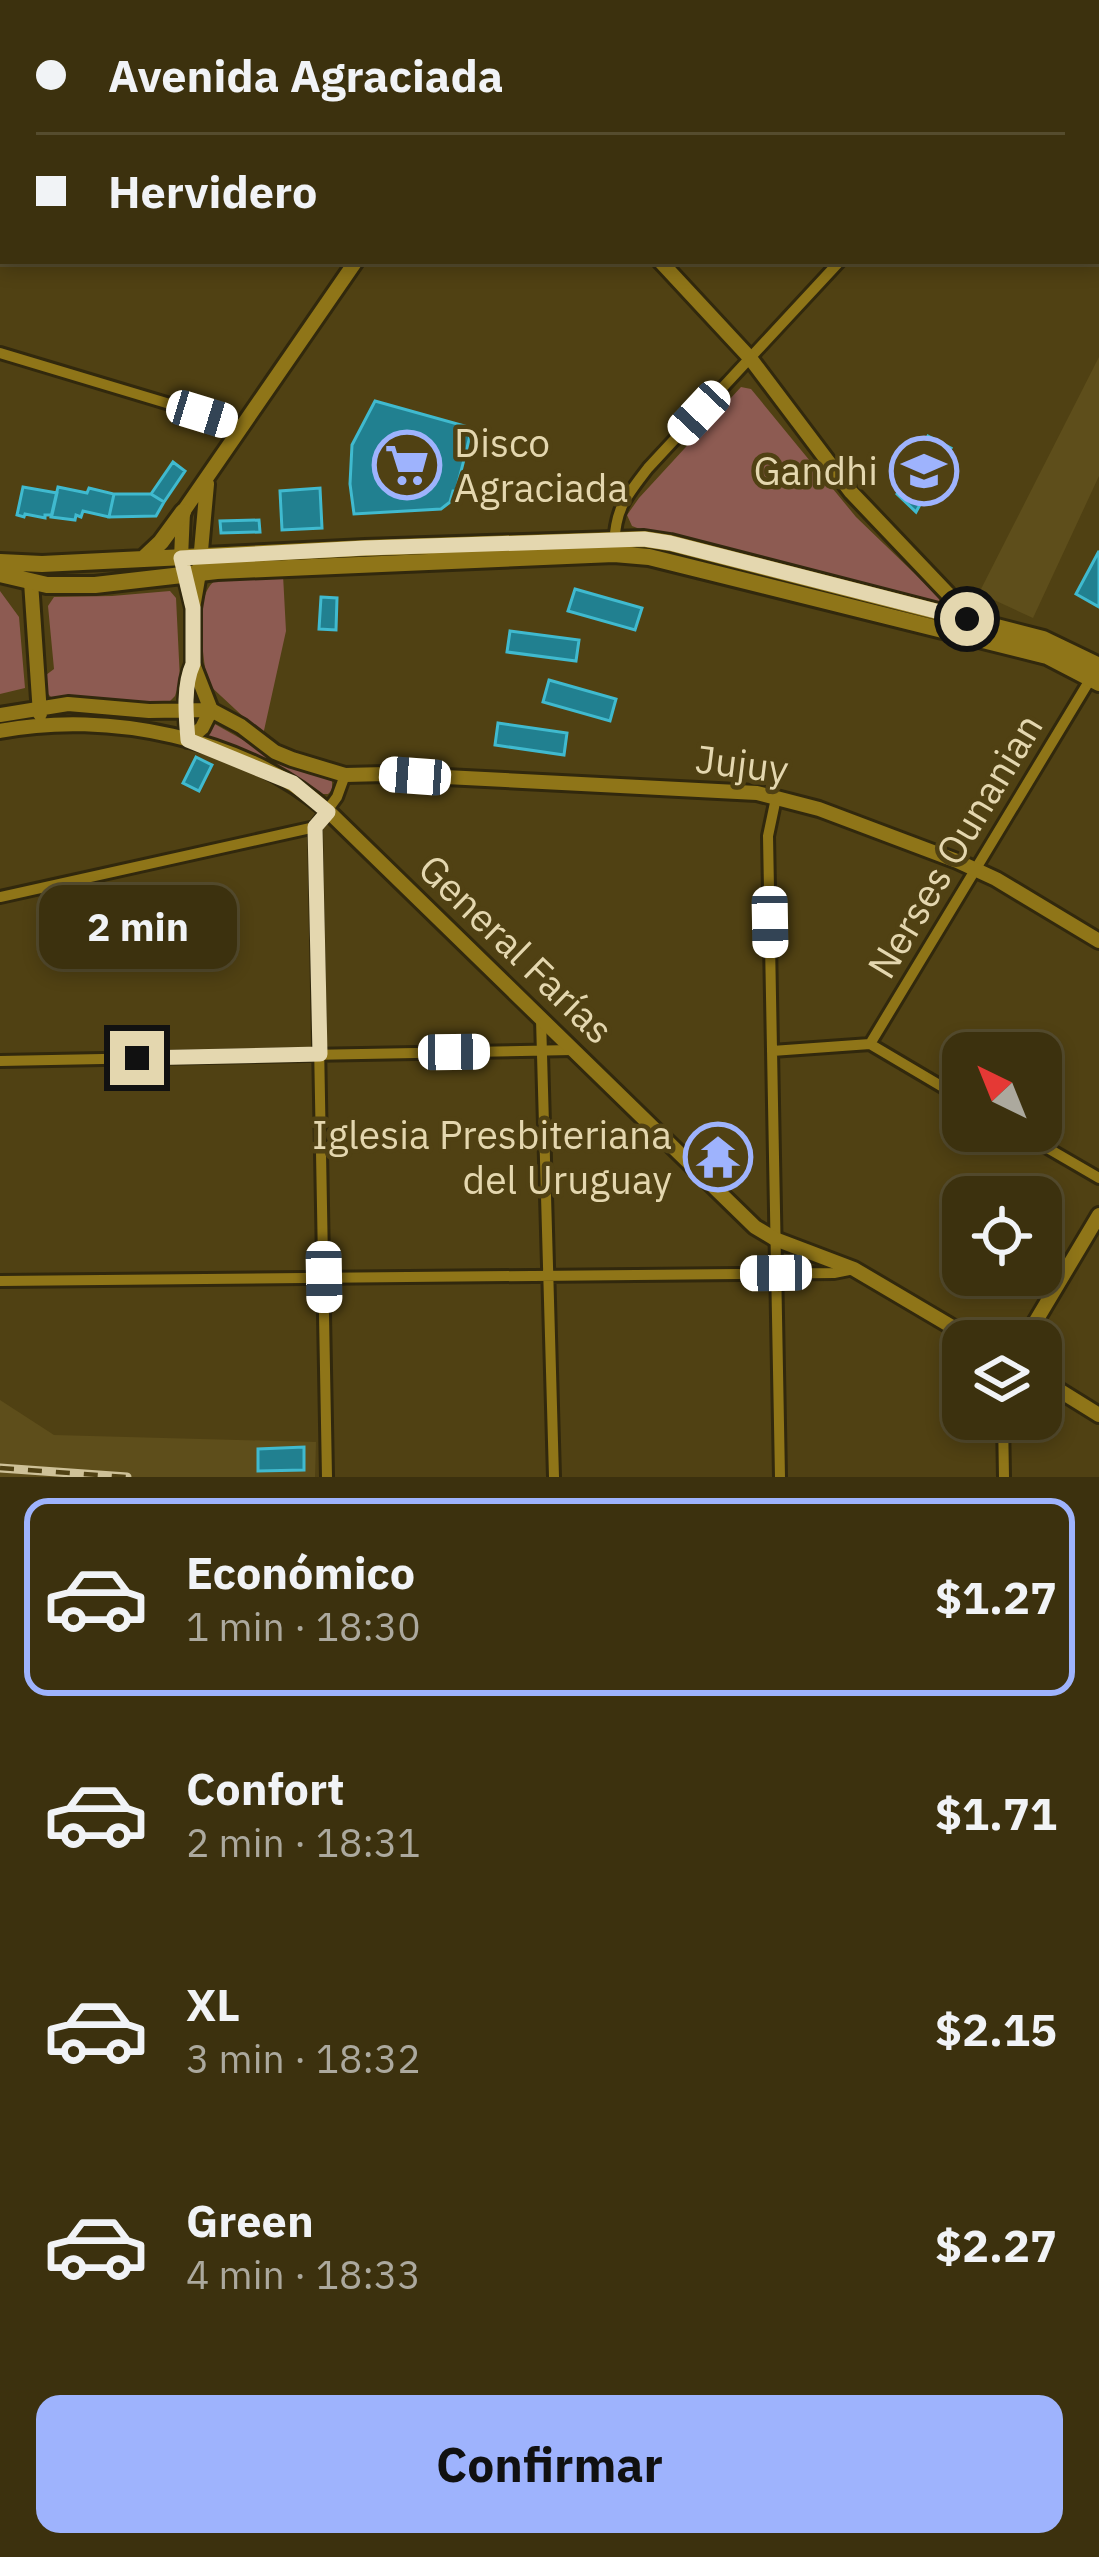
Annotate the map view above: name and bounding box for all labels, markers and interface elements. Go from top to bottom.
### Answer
text: Avenida Agraciada [108,46,503,104]
text: Hervidero [108,162,317,220]
car [661,374,737,452]
car [162,386,242,442]
place label: Disco Agraciada [454,417,628,513]
supermarket icon: Disco Agraciada [372,430,442,500]
school or university icon: Gandhi [889,436,959,506]
place label: Gandhi [753,445,878,496]
route start [940,592,994,646]
street label: Nerses Ounanian [856,704,1054,987]
street label: Jujuy [693,733,792,795]
car [378,756,452,796]
street label: General Farías [408,843,625,1054]
callout: 2 min [38,884,236,968]
car [751,886,789,958]
text: 2 min [87,901,189,952]
route end [110,1031,164,1085]
north arrow [942,1032,1062,1152]
map controls [942,1032,1062,1440]
car [418,1033,490,1071]
place label: Iglesia Presbiteriana del Uruguay [312,1109,672,1205]
temple icon: Iglesia Presbiteriana del Uruguay [683,1122,753,1192]
button: locate [942,1176,1062,1296]
car [305,1241,343,1313]
car [740,1254,812,1292]
button: layers [942,1320,1062,1440]
icon: car [42,1543,150,1651]
text: Económico [186,1543,415,1601]
text: $1.27 [935,1568,1057,1626]
text: 1 min · 18:30 [186,1601,421,1652]
icon: car [42,1759,150,1867]
text: Confort [186,1759,345,1817]
text: $1.71 [935,1784,1057,1842]
text: 2 min · 18:31 [186,1817,421,1868]
icon: car [42,1975,150,2083]
text: XL [186,1975,240,2033]
text: $2.15 [935,2000,1057,2058]
text: 3 min · 18:32 [186,2033,421,2084]
icon: car [42,2191,150,2299]
text: Green [186,2191,314,2249]
text: $2.27 [935,2216,1057,2274]
text: 4 min · 18:33 [186,2249,421,2300]
button: Confirmar [36,2395,1063,2533]

